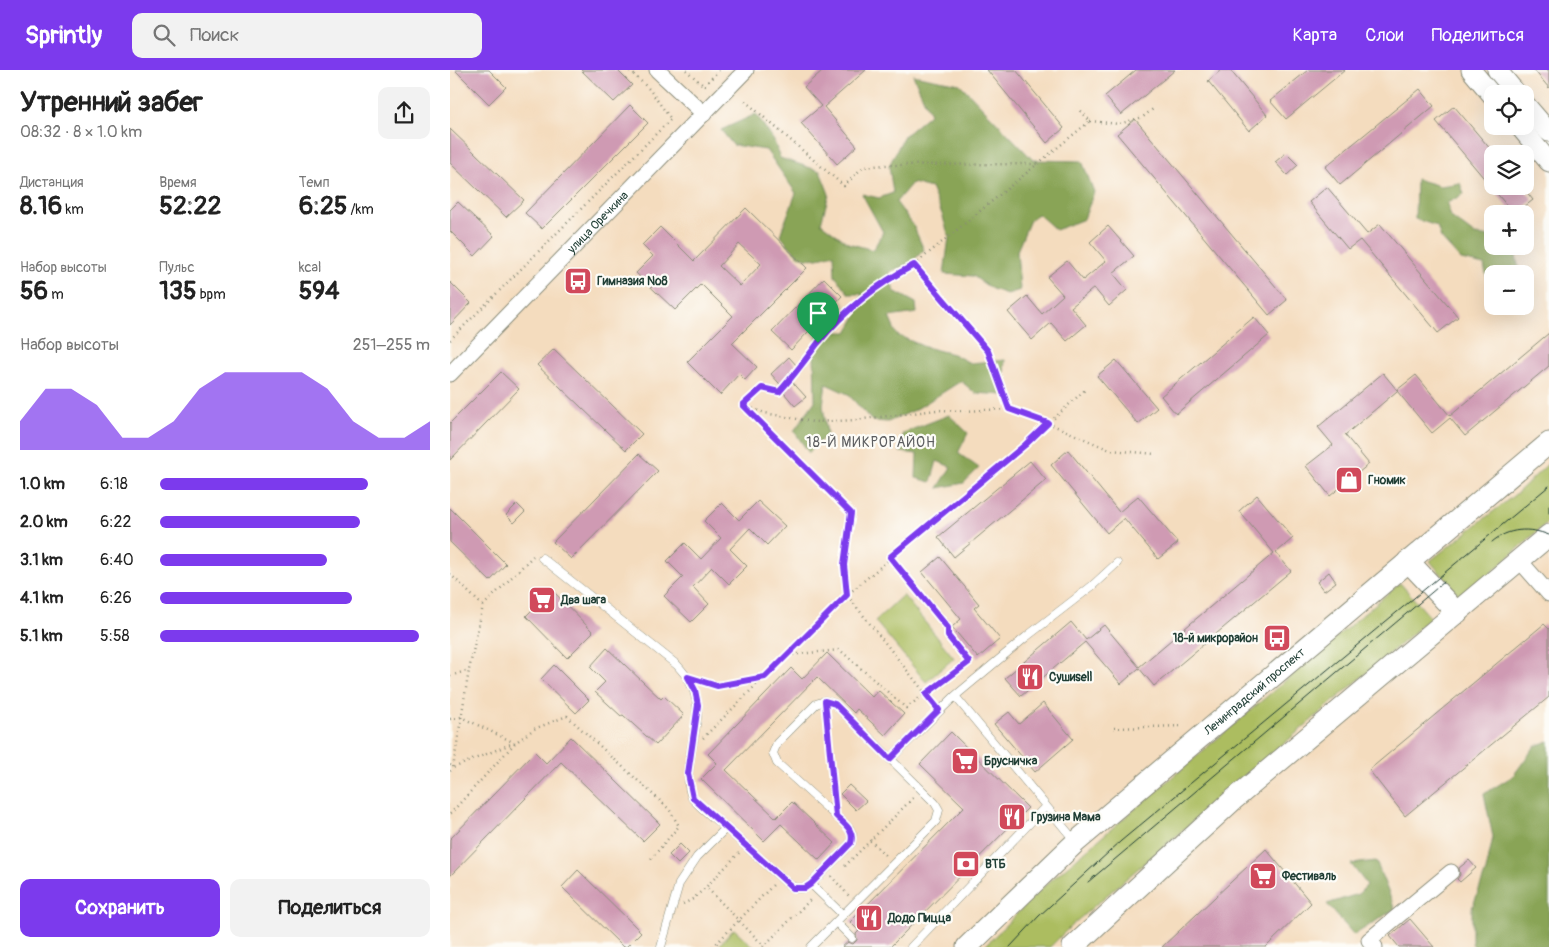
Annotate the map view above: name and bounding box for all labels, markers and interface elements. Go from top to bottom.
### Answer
search box [132,13,482,58]
text: Sprintly [25,21,102,50]
icon: search [150,21,178,49]
text: Поиск [190,23,239,47]
text: Карта [1293,24,1337,47]
text: Слои [1365,24,1403,47]
text: Поделиться [1431,24,1524,47]
text: Утренний забег [20,85,203,120]
map controls [1484,85,1534,315]
button: locate [1484,85,1534,135]
button: share [378,87,430,139]
text: 08:32 · 8 × 1.0 km [20,122,142,142]
button: layers [1484,145,1534,195]
text: Дистанция [20,174,84,191]
text: Время [159,174,197,191]
text: Темп [299,174,330,191]
street label: улица Оречкина [564,188,632,257]
text: 8.16 [20,191,62,222]
text: 52:22 [159,191,221,222]
text: 6:25 [299,191,347,222]
text: km [62,201,84,218]
text: /km [347,201,374,218]
button: + [1484,205,1534,255]
text: Набор высоты [20,259,107,276]
text: Пульс [159,259,195,276]
text: kcal [299,259,321,276]
button: − [1484,265,1534,315]
bus stop icon: Гимназия №8 [563,266,593,296]
place label: Гимназия №8 [597,274,668,289]
text: 56 [20,276,48,307]
text: 135 [159,276,197,307]
text: 594 [299,276,340,307]
text: m [48,286,64,303]
text: bpm [197,286,226,303]
pin [797,292,839,343]
icon: arrive [804,299,832,327]
text: Набор высоты [20,335,119,355]
text: 251–255 m [353,335,430,355]
district label: 18-Й МИКРОРАЙОН [806,434,936,451]
shop icon: Гномик [1334,465,1364,495]
place label: Гномик [1368,473,1406,488]
text: 1.0 km [20,474,65,494]
text: 6:18 [100,474,128,494]
text: 2.0 km [20,512,68,532]
text: 6:22 [100,512,131,532]
text: 3.1 km [20,550,63,570]
text: 6:40 [100,550,134,570]
supermarket icon: Два шага [527,585,557,615]
text: 4.1 km [20,588,63,608]
text: 6:26 [100,588,132,608]
place label: Два шага [560,593,606,608]
bus stop icon: 18-й микрорайон [1262,623,1292,653]
text: 5.1 km [20,626,63,646]
text: 5:58 [100,626,130,646]
place label: 18-й микрорайон [1173,631,1258,646]
street label: Ленинградский проспект [1200,644,1308,739]
restaurant icon: Сушиsell [1015,662,1045,692]
place label: Сушиsell [1049,670,1093,685]
supermarket icon: Брусничка [950,746,980,776]
place label: Брусничка [984,754,1038,769]
restaurant icon: Грузина Мама [997,802,1027,832]
place label: Грузина Мама [1031,810,1101,825]
bank icon: ВТБ [951,849,981,879]
place label: ВТБ [985,857,1006,872]
supermarket icon: Фестиваль [1248,861,1278,891]
place label: Фестиваль [1281,869,1337,884]
button: Сохранить [20,879,220,937]
button: Поделиться [230,879,430,937]
restaurant icon: Додо Пицца [854,903,884,933]
place label: Додо Пицца [887,911,951,926]

